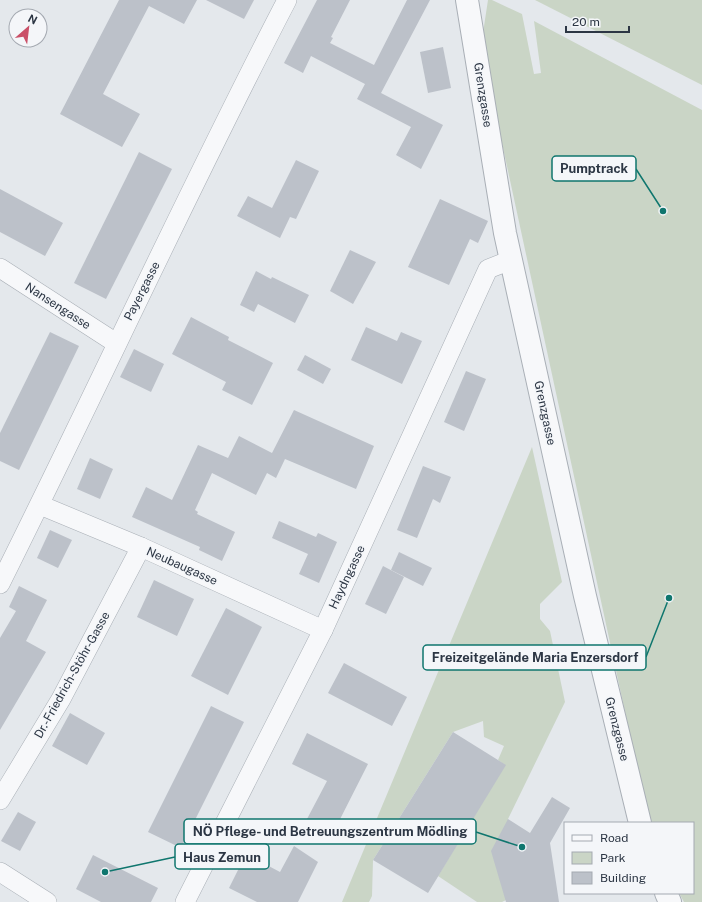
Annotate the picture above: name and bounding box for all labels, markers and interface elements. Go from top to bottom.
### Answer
north arrow [8,8,48,48]
scale bar [566,8,629,34]
text: N [26,12,39,26]
text: 20 m [572,15,600,29]
street label: Grenzgasse [471,62,495,129]
callout: Pumptrack [552,156,636,181]
text: Pumptrack [560,161,629,176]
street label: Payergasse [121,259,163,323]
street label: Nansengasse [23,280,93,332]
street label: Grenzgasse [531,379,559,447]
street label: Haydngasse [326,543,368,611]
street label: Neubaugasse [144,544,220,588]
street label: Dr.-Friedrich-Stöhr-Gasse [31,609,113,741]
callout: Freizeitgelände Maria Enzersdorf [423,645,646,670]
text: Freizeitgelände Maria Enzersdorf [432,650,638,665]
street label: Grenzgasse [602,695,632,763]
callout: NÖ Pflege- und Betreuungszentrum Mödling [184,819,476,844]
legend [564,822,694,894]
text: NÖ Pflege- und Betreuungszentrum Mödling [193,823,467,839]
text: Road [600,831,628,845]
callout: Haus Zemun [175,844,269,869]
text: Haus Zemun [183,850,261,865]
text: Park [600,851,626,865]
text: Building [600,871,646,885]

